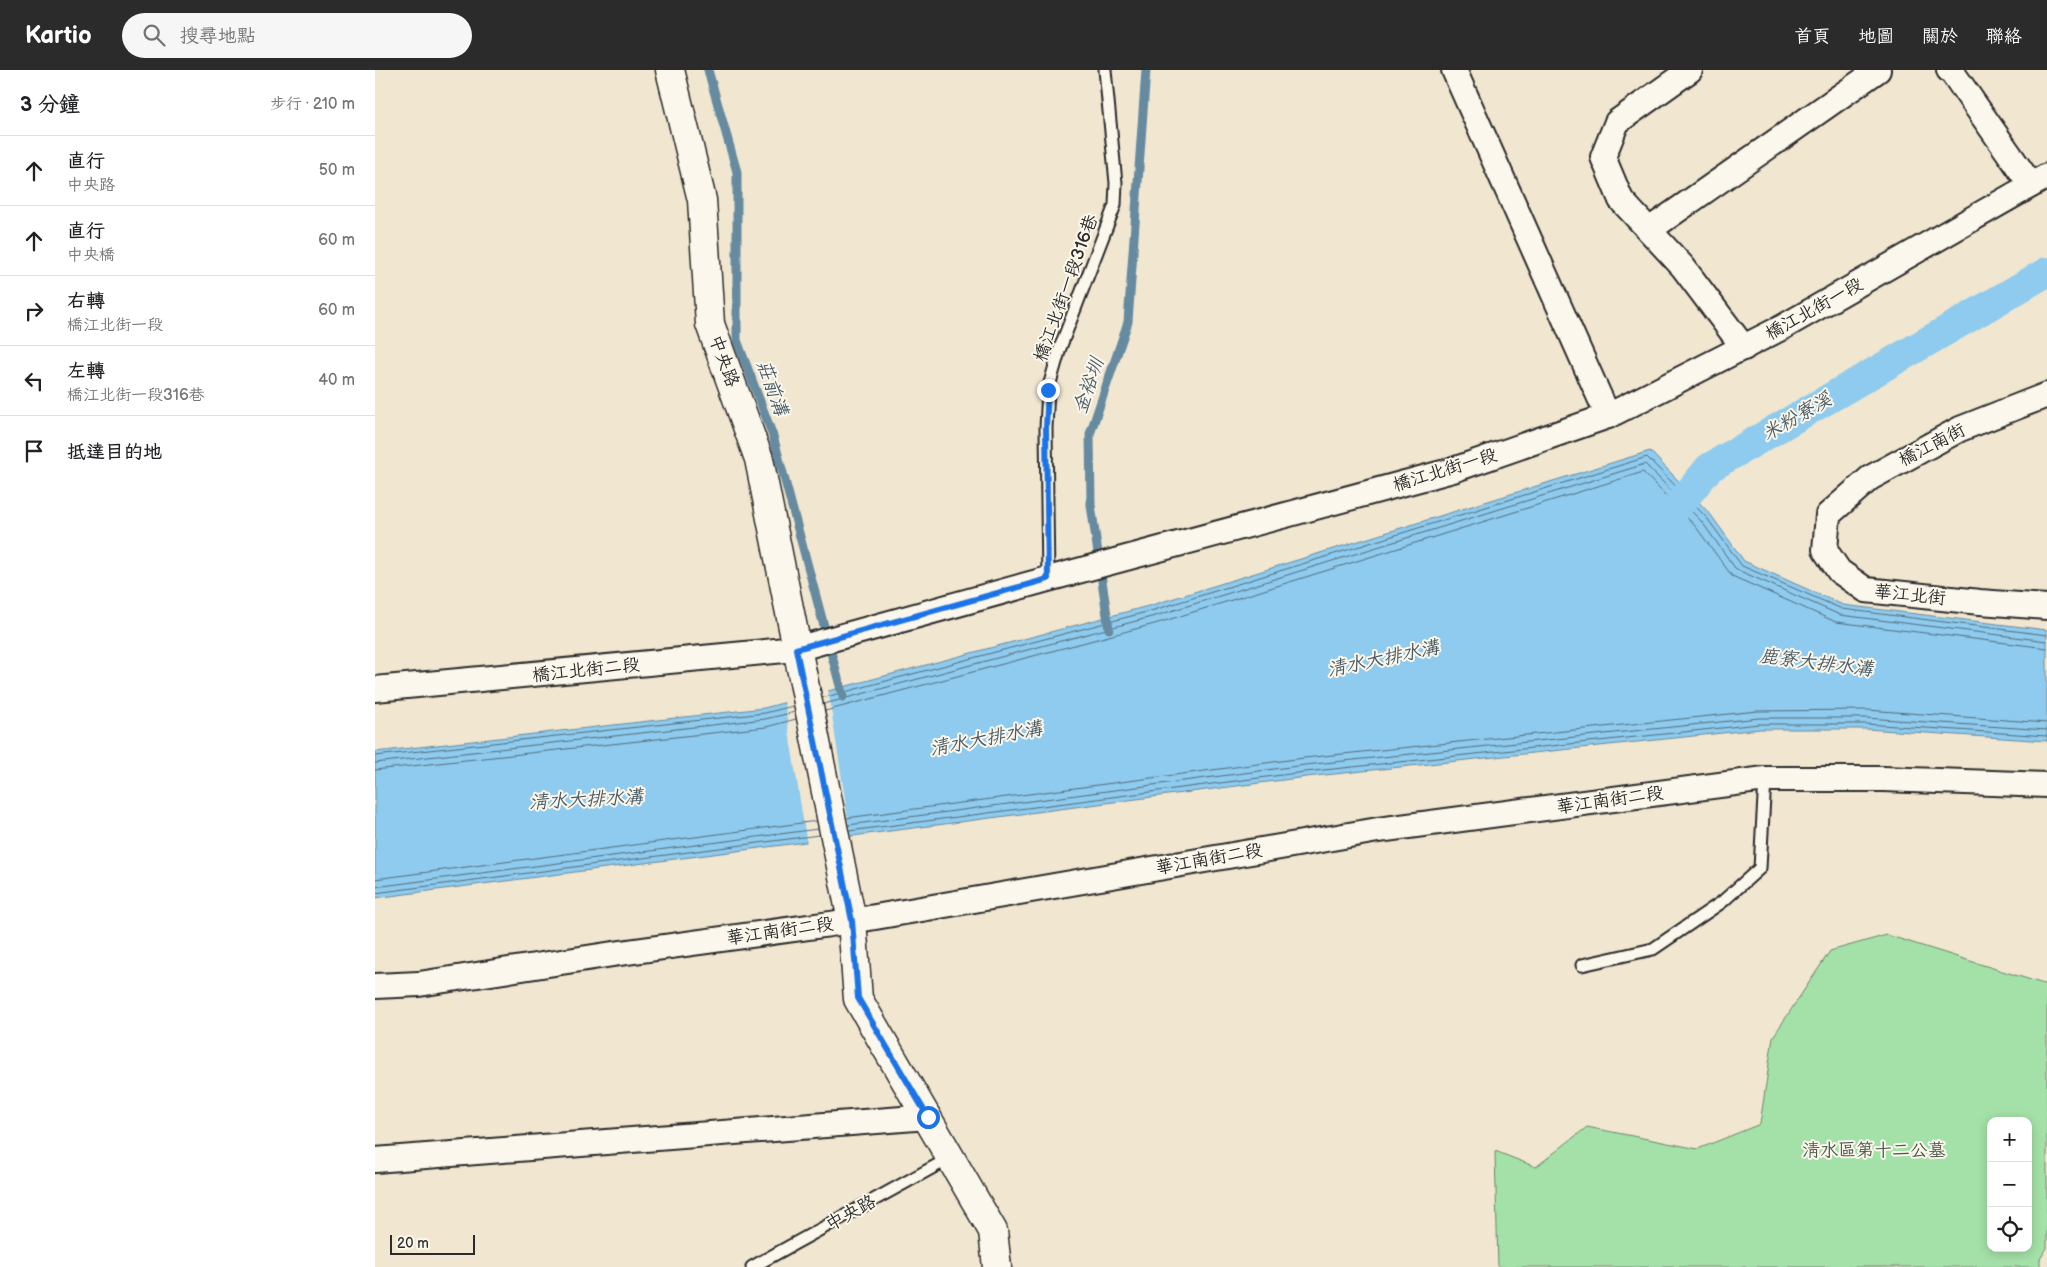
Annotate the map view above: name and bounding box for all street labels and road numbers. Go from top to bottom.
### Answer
street label: 橋江北街一段316巷 [1030,212,1102,364]
street label: 橋江北街一段 [1762,274,1866,344]
street label: 中央路 [705,332,743,390]
street label: 橋江南街 [1895,419,1969,471]
street label: 橋江北街一段 [1390,444,1500,496]
street label: 華江北街 [1873,581,1947,609]
street label: 橋江北街二段 [531,654,641,686]
street label: 華江南街二段 [1555,782,1665,818]
street label: 華江南街二段 [1154,839,1264,879]
street label: 華江南街二段 [725,913,835,949]
street label: 中央路 [822,1191,880,1235]

